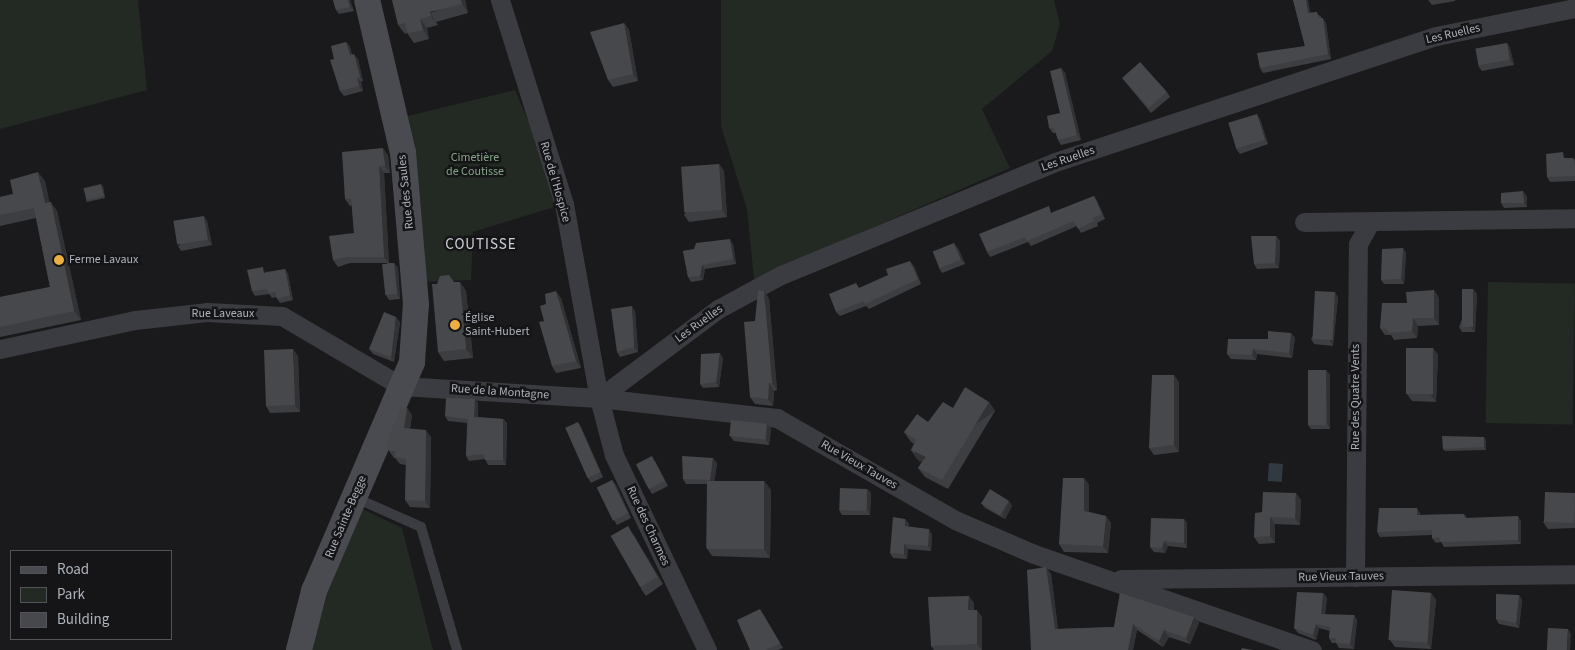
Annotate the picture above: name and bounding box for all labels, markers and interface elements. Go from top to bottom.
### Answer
street label: Les Ruelles [1424,21,1482,47]
street label: Rue de l'Hospice [537,140,573,224]
street label: Les Ruelles [1039,143,1097,175]
park label: Cimetière de Coutisse [446,151,504,179]
street label: Rue des Saules [395,154,417,230]
district label: COUTISSE [444,236,518,254]
place label: Ferme Lavaux [69,253,138,267]
marker: Ferme Lavaux [53,254,65,266]
street label: Les Ruelles [672,302,726,346]
street label: Rue Laveaux [192,307,254,321]
place label: Église Saint-Hubert [465,311,530,339]
marker: Église Saint-Hubert [449,319,461,331]
street label: Rue des Quatre Vents [1349,344,1363,450]
street label: Rue de la Montagne [450,381,550,403]
street label: Rue Vieux Tauves [818,437,900,493]
street label: Rue Sainte-Begge [322,474,370,560]
street label: Rue des Charmes [623,484,673,568]
legend [10,550,172,640]
text: Road [57,559,89,580]
street label: Rue Vieux Tauves [1298,569,1384,585]
text: Park [57,584,85,605]
text: Building [57,609,109,630]

